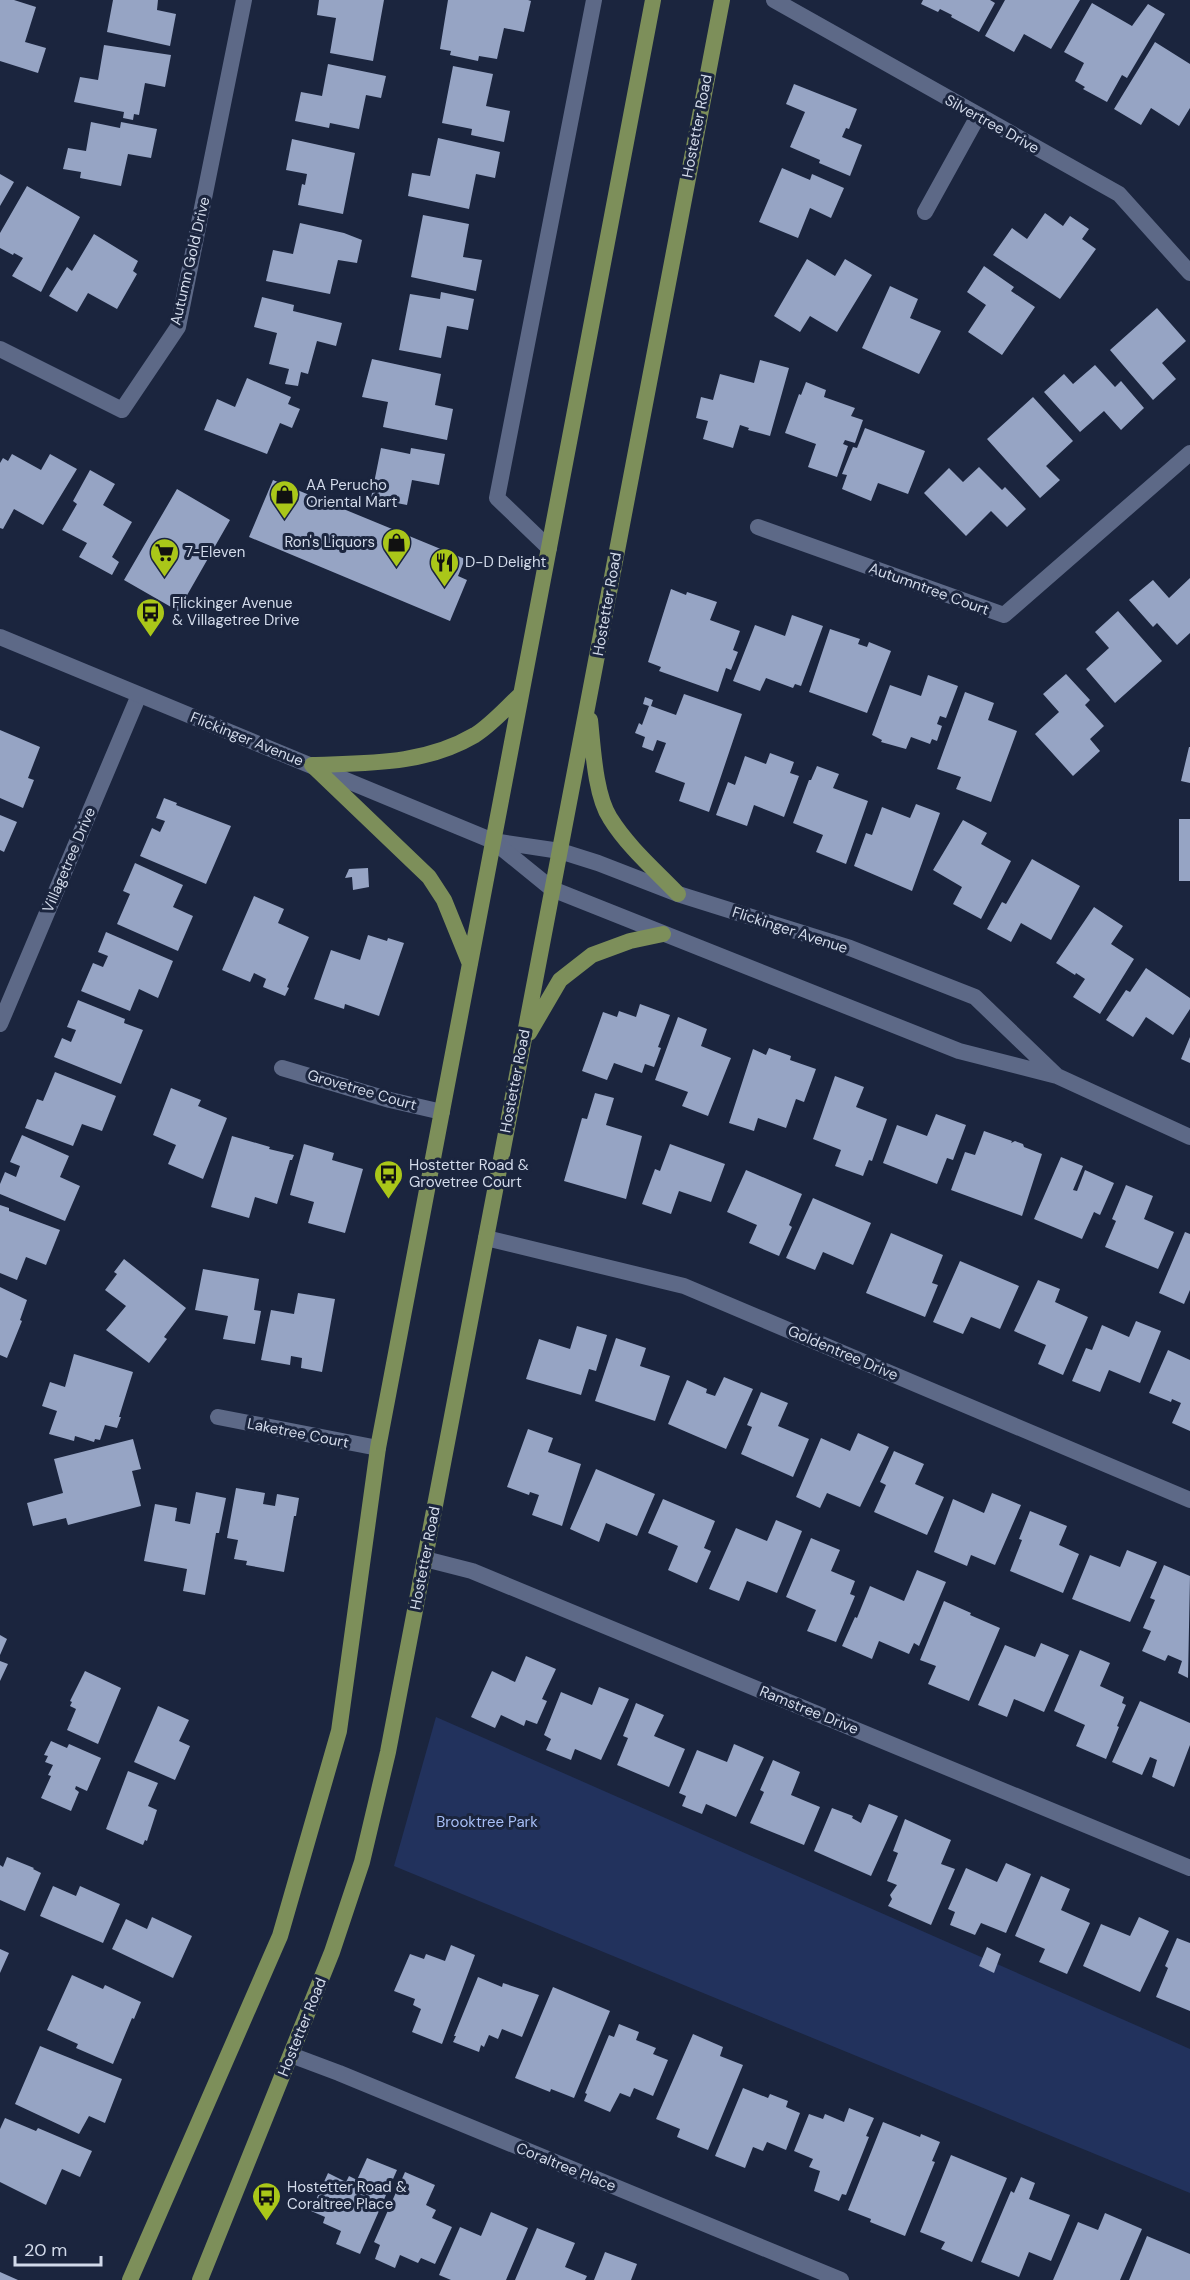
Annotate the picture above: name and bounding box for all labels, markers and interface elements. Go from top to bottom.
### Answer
street label: Hostetter Road [677,73,717,179]
street label: Silvertree Drive [941,90,1043,158]
street label: Autumn Gold Drive [165,195,215,327]
place label: AA Perucho Oriental Mart [306,475,398,512]
shop icon: AA Perucho Oriental Mart [269,478,301,520]
shop icon: Ron's Liquors [380,526,412,568]
place label: Ron's Liquors [284,532,375,552]
supermarket icon: 7-Eleven [148,536,180,578]
place label: 7-Eleven [185,542,245,562]
restaurant icon: D-D Delight [428,546,460,588]
street label: Hostetter Road [588,551,626,657]
place label: D-D Delight [465,552,547,572]
street label: Autumntree Court [866,558,992,620]
place label: Flickinger Avenue & Villagetree Drive [172,593,300,630]
bus stop icon: Flickinger Avenue & Villagetree Drive [135,596,167,638]
street label: Flickinger Avenue [187,707,307,771]
street label: Villagetree Drive [38,804,100,916]
street label: Flickinger Avenue [730,902,850,958]
street label: Hostetter Road [495,1028,535,1134]
street label: Grovetree Court [305,1065,419,1115]
place label: Hostetter Road & Grovetree Court [409,1155,529,1192]
bus stop icon: Hostetter Road & Grovetree Court [372,1158,404,1200]
street label: Goldentree Drive [785,1321,901,1385]
street label: Laketree Court [245,1413,351,1453]
street label: Hostetter Road [405,1505,445,1611]
street label: Ramstree Drive [757,1681,861,1739]
park label: Brooktree Park [436,1812,538,1832]
street label: Hostetter Road [273,1975,331,2079]
street label: Coraltree Place [513,2138,619,2196]
place label: Hostetter Road & Coraltree Place [287,2177,407,2214]
bus stop icon: Hostetter Road & Coraltree Place [250,2180,282,2222]
scale bar [15,2229,100,2267]
text: 20 m [24,2238,67,2262]

